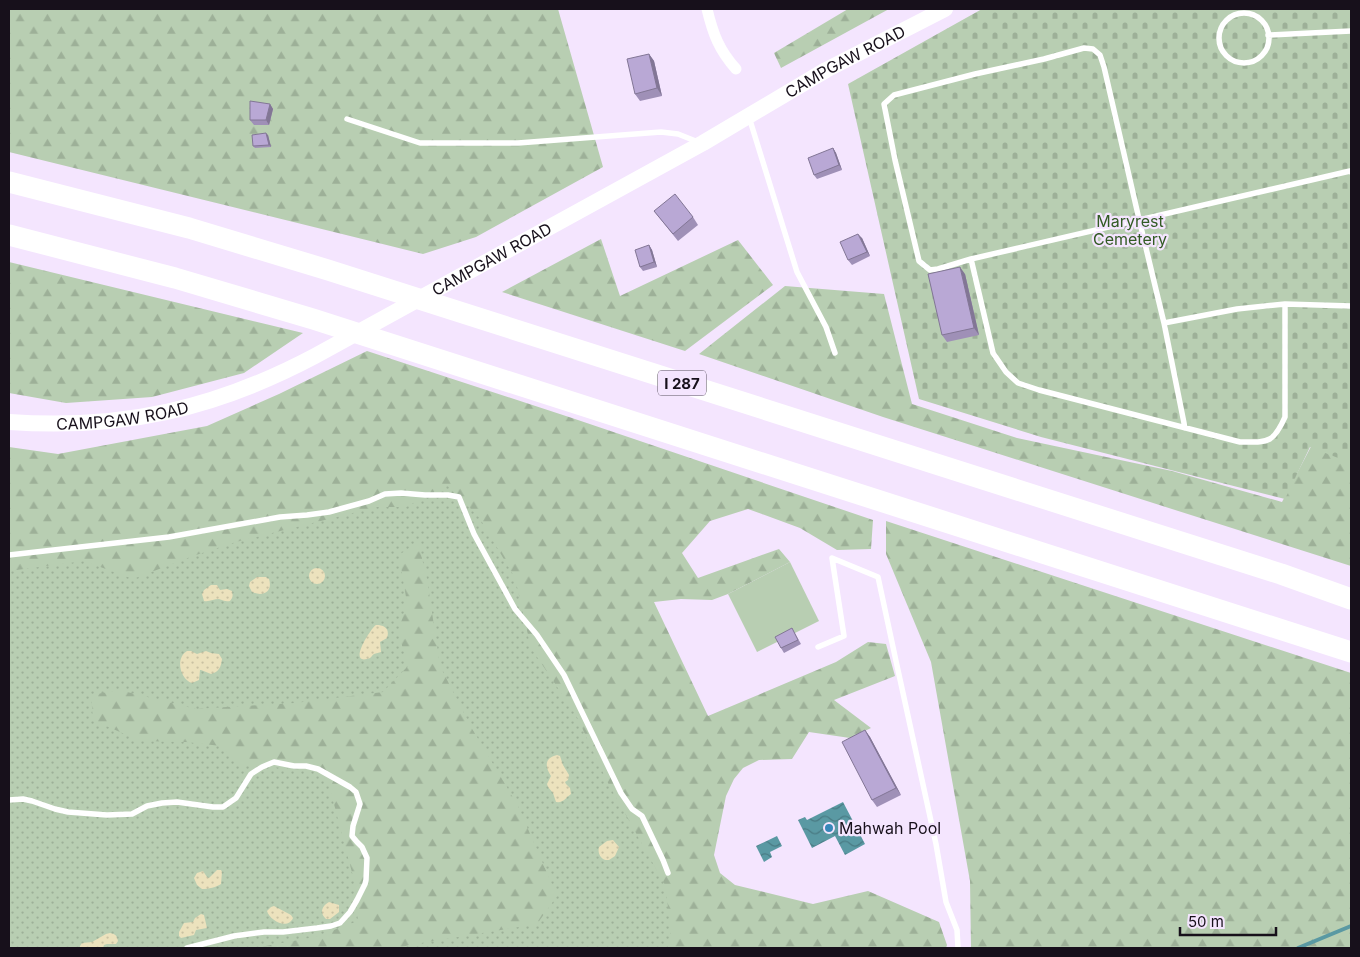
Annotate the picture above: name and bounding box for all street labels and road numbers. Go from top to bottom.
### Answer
street label: CAMPGAW ROAD [781,21,909,102]
street label: CAMPGAW ROAD [428,218,555,300]
road number: I 287 [658,370,706,396]
street label: CAMPGAW ROAD [56,397,191,434]

